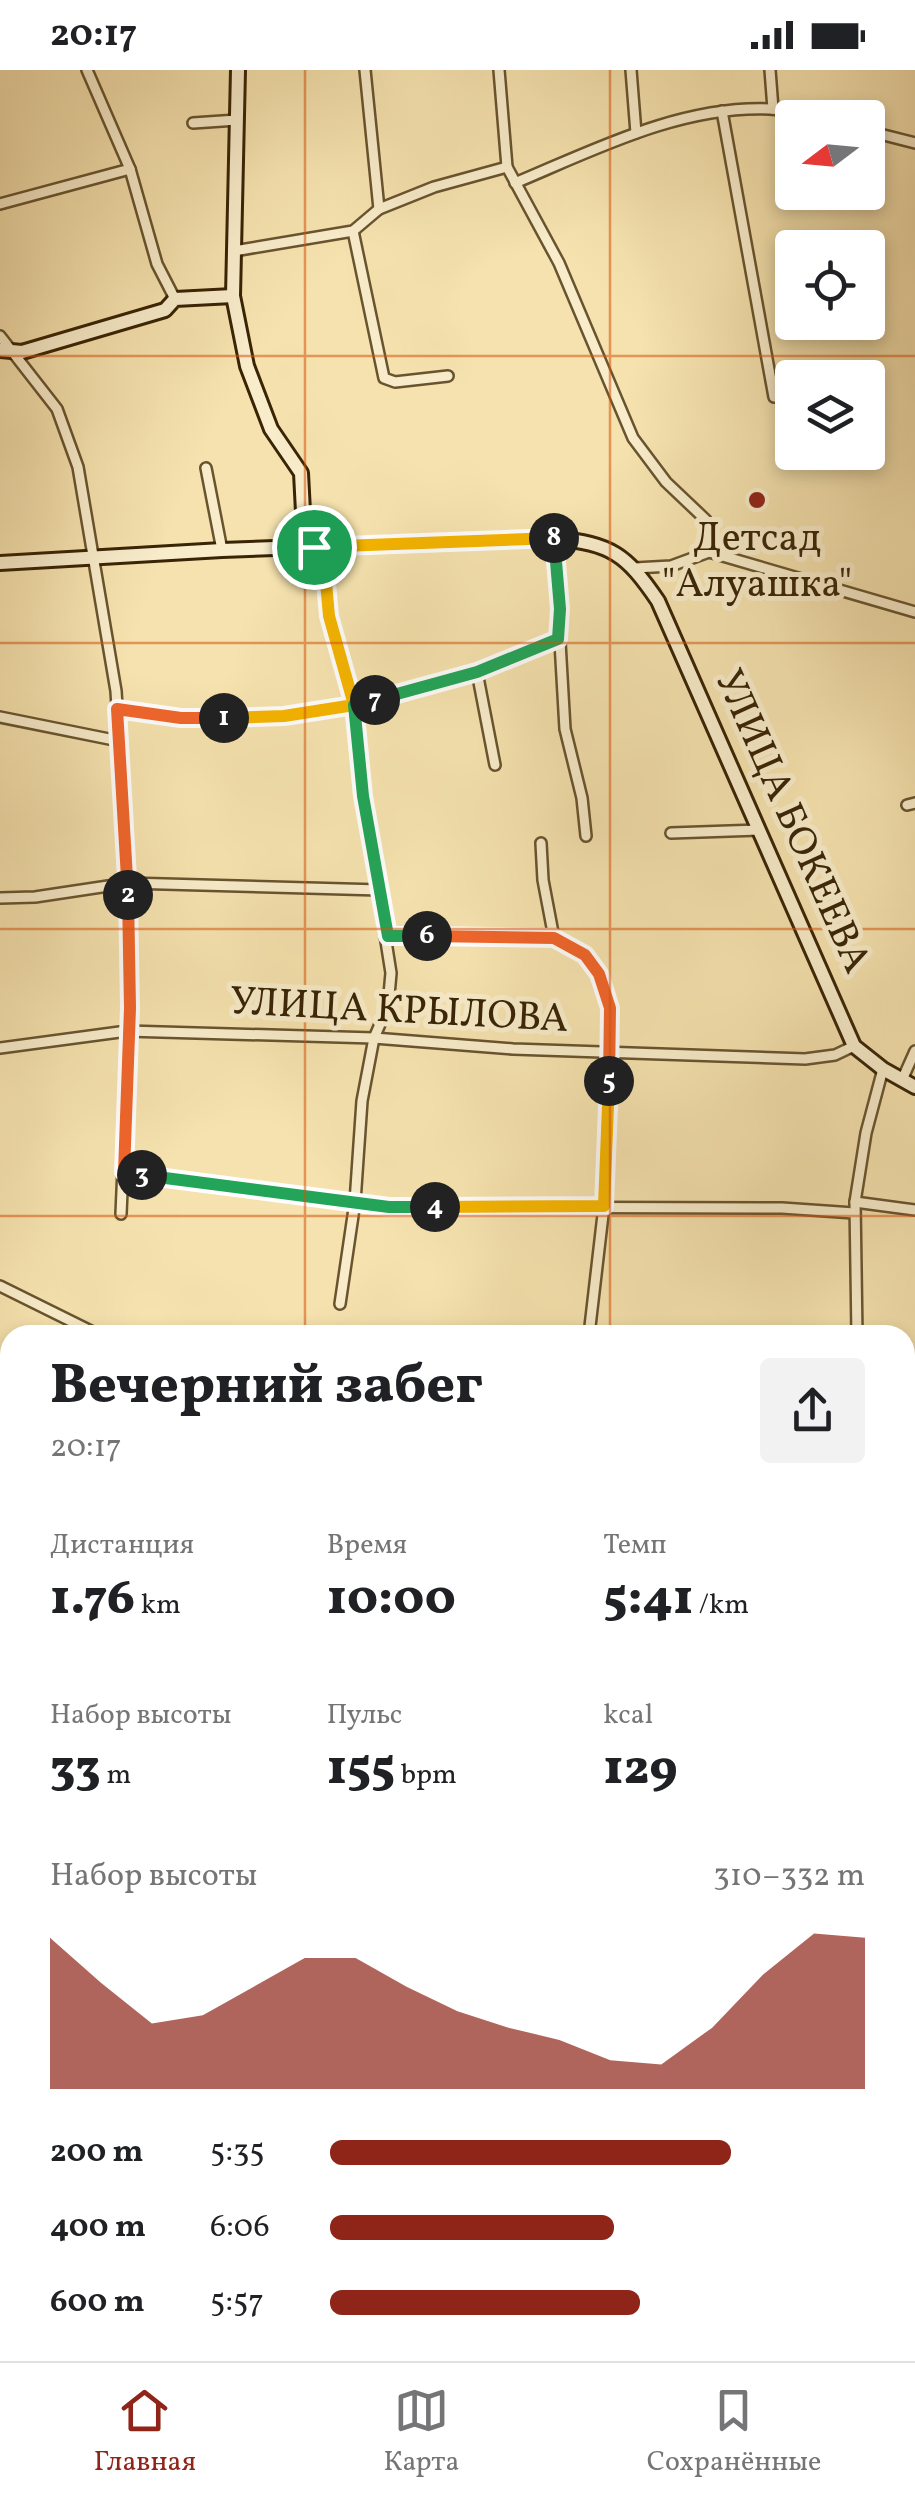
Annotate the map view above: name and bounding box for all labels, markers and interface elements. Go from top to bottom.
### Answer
text: 20:17 [50,9,137,62]
north arrow [775,100,885,210]
map controls [775,100,885,470]
button: locate [775,230,885,340]
button: layers [775,360,885,470]
marker: Детсад "Алуашка" [746,489,768,511]
pin [272,505,357,590]
place label: Детсад "Алуашка" [662,512,852,614]
pin: 8 [529,513,579,563]
text: 8 [546,518,562,557]
icon: arrive [287,520,342,575]
street label: УЛИЦА БОКЕЕВА [699,661,883,983]
pin: 7 [350,675,400,725]
text: 7 [368,680,382,719]
pin: 1 [199,693,249,743]
text: 1 [218,698,230,737]
pin: 2 [103,870,153,920]
text: 2 [121,875,135,914]
pin: 6 [402,911,452,961]
text: 6 [419,916,435,955]
street label: УЛИЦА КРЫЛОВА [228,975,570,1049]
pin: 5 [584,1056,634,1106]
text: 5 [602,1061,616,1100]
pin: 3 [117,1150,167,1200]
text: 3 [135,1155,149,1194]
pin: 4 [410,1182,460,1232]
text: 4 [427,1187,443,1226]
text: Вечерний забег [50,1350,483,1426]
button: share [760,1358,865,1463]
text: 20:17 [50,1426,122,1470]
text: Дистанция [50,1526,194,1565]
text: Время [327,1526,407,1565]
text: Темп [603,1526,667,1565]
text: 1.76 [50,1565,135,1635]
text: 10:00 [327,1565,456,1635]
text: 5:41 [603,1565,693,1635]
text: km [135,1586,181,1625]
text: /km [693,1586,749,1625]
text: Набор высоты [50,1696,231,1735]
text: Пульс [327,1696,402,1735]
text: kcal [603,1696,653,1735]
text: 33 [50,1735,101,1805]
text: 155 [327,1735,395,1805]
text: 129 [603,1735,678,1805]
text: m [101,1756,131,1795]
text: bpm [395,1756,457,1795]
text: Набор высоты [50,1855,257,1899]
text: 310–332 m [713,1855,865,1899]
text: 200 m [50,2131,144,2175]
text: 5:35 [210,2131,265,2175]
text: 400 m [50,2206,146,2250]
text: 6:06 [210,2206,270,2250]
text: 600 m [50,2281,145,2325]
text: 5:57 [210,2281,264,2325]
tab: Главная [94,2383,196,2482]
tab: Карта [383,2383,459,2482]
tab: Сохранённые [647,2383,821,2482]

